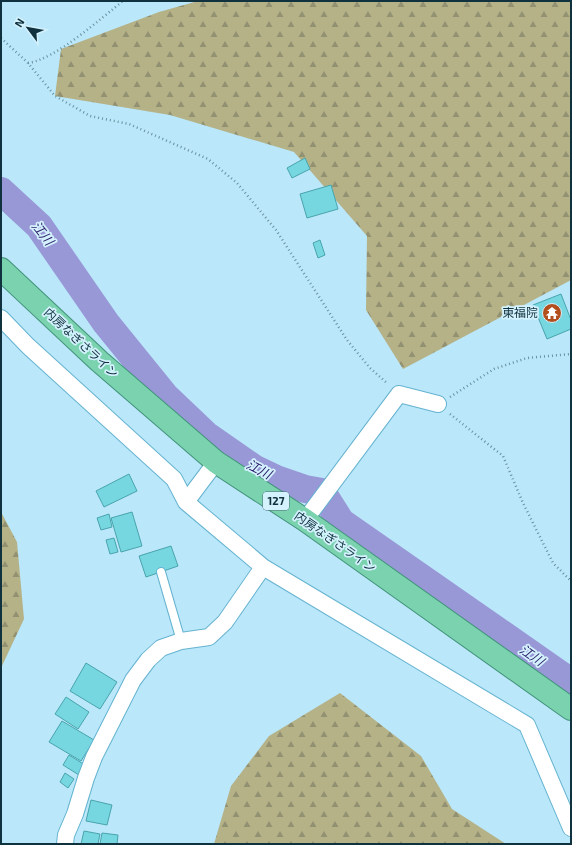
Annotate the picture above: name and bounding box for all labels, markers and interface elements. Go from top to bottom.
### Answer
north arrow [8,8,48,48]
text: N [11,16,27,29]
water label: 江川 [29,218,59,250]
temple icon: 東福院 [541,302,563,324]
street label: 内房なぎさライン [42,304,122,380]
place label: 東福院 [502,305,538,319]
water label: 江川 [244,456,276,483]
road number: 127 [263,492,289,510]
street label: 内房なぎさライン [292,508,379,574]
water label: 江川 [517,641,549,670]

